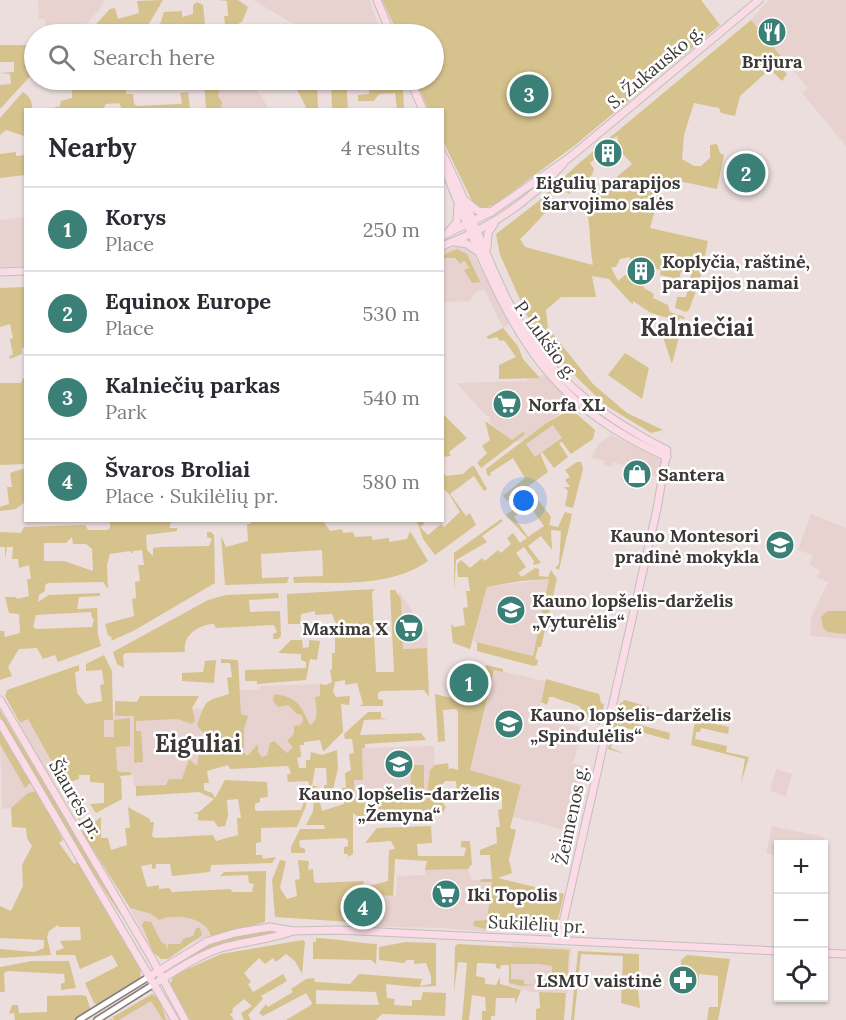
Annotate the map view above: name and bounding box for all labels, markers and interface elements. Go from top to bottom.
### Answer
restaurant icon: Brijura [756,16,788,48]
street label: S. Žukausko g. [602,20,708,114]
search box [24,24,444,90]
icon: search [45,41,78,74]
text: Search here [93,43,215,71]
place label: Brijura [742,50,803,73]
pin: 3 [510,72,548,116]
text: Nearby [48,131,136,164]
text: 4 results [341,135,420,160]
building icon: Eigulių parapijos šarvojimo salės [592,137,624,169]
pin: 2 [726,150,766,195]
place label: Eigulių parapijos šarvojimo salės [536,171,681,215]
text: Korys [105,203,166,231]
text: 1 [63,217,72,242]
text: 250 m [363,217,420,242]
text: Place [105,231,154,256]
place label: Koplyčia, raštinė, parapijos namai [662,250,810,294]
building icon: Koplyčia, raštinė, parapijos namai [625,255,657,287]
text: Equinox Europe [105,287,271,315]
street label: P. Lukšio g. [510,296,582,384]
text: 2 [62,301,73,326]
text: 530 m [362,301,420,326]
district label: Kalniečiai [640,312,754,343]
text: Place [105,315,154,340]
text: Kalniečių parkas [105,371,280,399]
text: 3 [62,385,73,410]
text: 540 m [363,385,420,410]
supermarket icon: Norfa XL [491,388,523,420]
place label: Norfa XL [528,393,605,416]
text: Park [105,399,147,424]
text: Švaros Broliai [105,455,250,483]
shop icon: Santera [621,458,653,490]
place label: Santera [658,463,725,486]
text: 4 [62,469,73,494]
text: 580 m [362,469,420,494]
text: Place · Sukilėlių pr. [105,483,278,508]
your location [509,486,538,515]
place label: Kauno Montesori pradinė mokykla [610,524,760,568]
school or university icon: Kauno Montesori pradinė mokykla [764,529,796,561]
place label: Kauno lopšelis-darželis „Vyturėlis“ [532,589,734,633]
school or university icon: Kauno lopšelis-darželis „Vyturėlis“ [495,594,527,626]
supermarket icon: Maxima X [393,612,425,644]
place label: Maxima X [302,617,388,640]
pin: 1 [450,660,488,706]
place label: Kauno lopšelis-darželis „Spindulėlis“ [530,703,732,747]
school or university icon: Kauno lopšelis-darželis „Spindulėlis“ [493,708,525,740]
district label: Eiguliai [155,728,241,759]
school or university icon: Kauno lopšelis-darželis „Žemyna“ [383,748,415,780]
street label: Šiaurės pr. [44,755,108,843]
street label: Žeimenos g. [549,763,593,867]
place label: Kauno lopšelis-darželis „Žemyna“ [298,782,500,826]
map controls [774,840,828,1002]
button: + [774,840,828,894]
supermarket icon: Iki Topolis [430,878,462,910]
place label: Iki Topolis [467,883,558,906]
pin: 4 [344,884,382,930]
button: − [774,894,828,948]
street label: Sukilėlių pr. [488,910,586,938]
button: locate [774,948,828,1002]
pharmacy icon: LSMU vaistinė [667,964,699,996]
place label: LSMU vaistinė [536,969,662,992]

